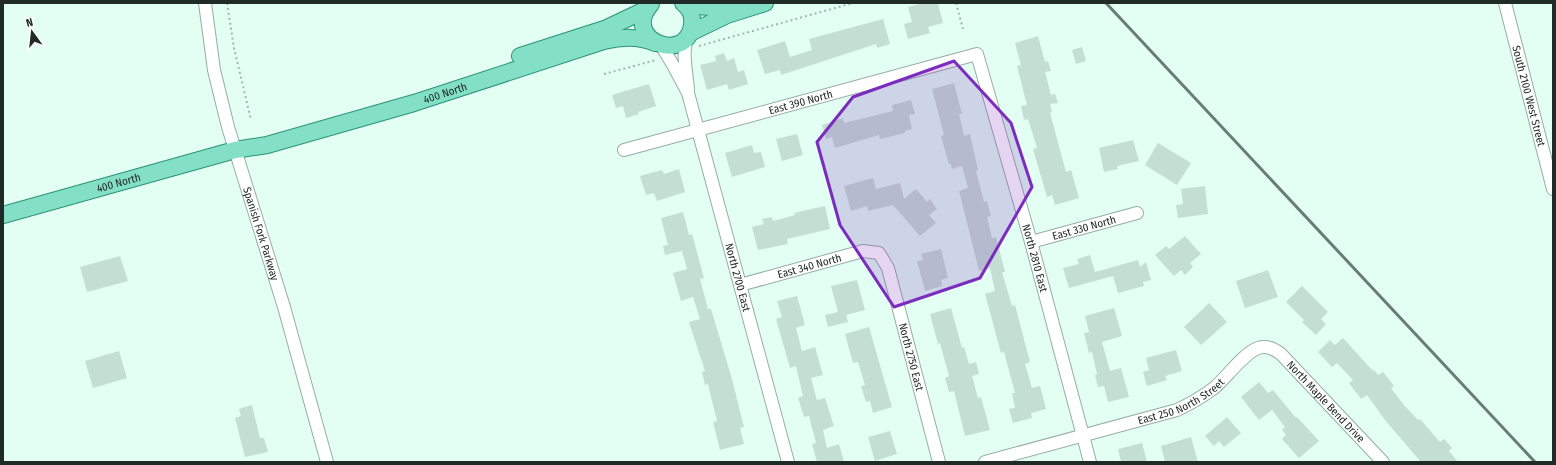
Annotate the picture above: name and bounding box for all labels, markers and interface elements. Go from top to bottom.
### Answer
north arrow [12,12,52,52]
text: N [25,16,34,30]
street label: South 2100 West Street [1509,44,1548,148]
street label: 400 North [422,80,469,106]
street label: East 390 North [767,88,834,117]
street label: 400 North [95,171,142,195]
street label: Spanish Fork Parkway [240,186,281,282]
street label: East 330 North [1051,213,1117,243]
street label: North 2810 East [1019,223,1050,294]
street label: North 2700 East [722,242,753,313]
street label: East 340 North [776,251,843,281]
street label: North 2750 East [896,322,926,393]
street label: North Maple Bend Drive [1284,358,1367,445]
street label: East 250 North Street [1136,376,1227,427]

